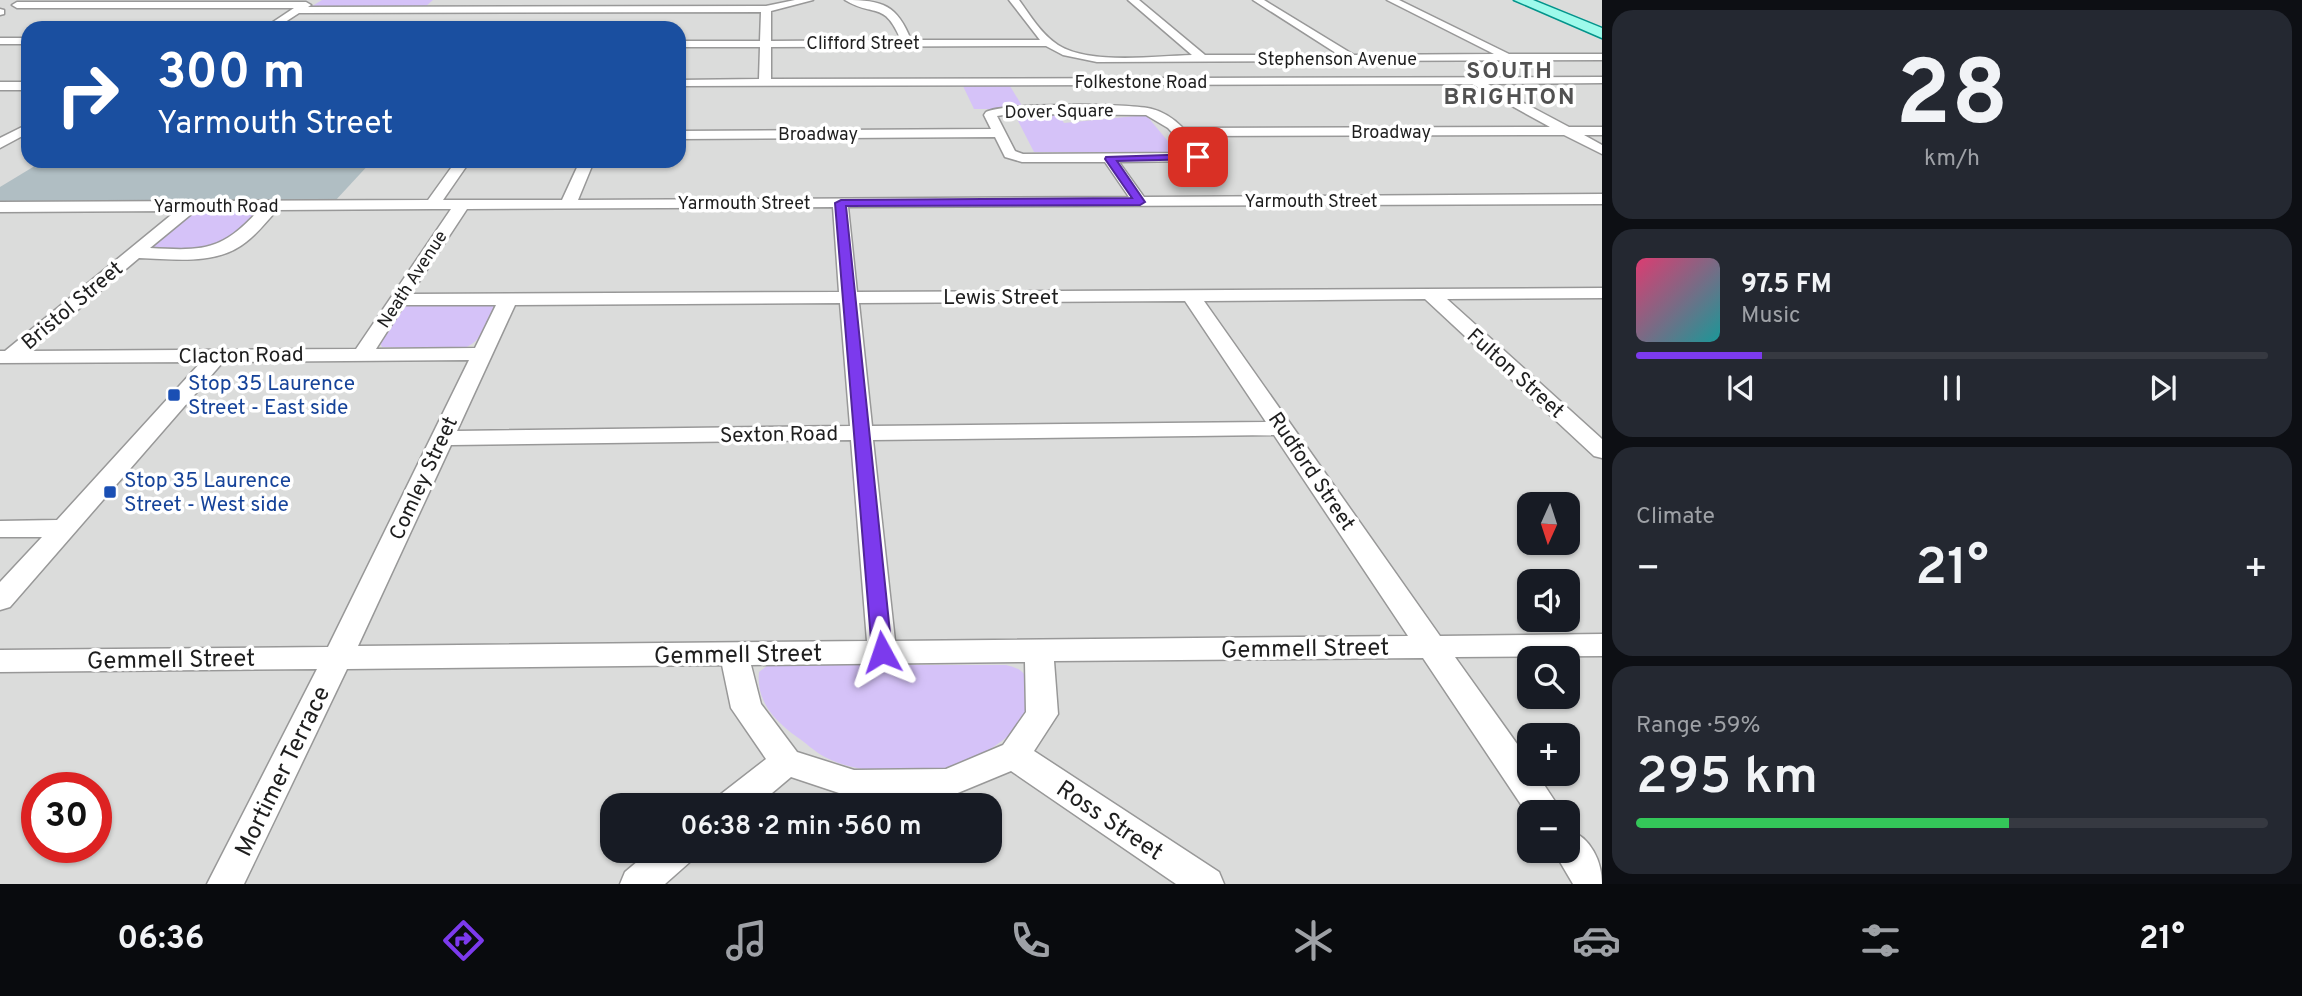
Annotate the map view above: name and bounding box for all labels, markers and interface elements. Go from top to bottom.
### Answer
street label: Clifford Street [806,33,920,56]
text: 28 [1896,42,2008,157]
text: 300 m [157,44,305,106]
icon: right [42,49,133,140]
street label: Stephenson Avenue [1257,49,1417,72]
district label: SOUTH BRIGHTON [1444,58,1576,113]
street label: Folkestone Road [1075,72,1207,95]
street label: Dover Square [1004,100,1114,125]
text: Yarmouth Street [157,105,393,145]
street label: Broadway [1351,122,1431,145]
street label: Broadway [778,124,858,147]
pin [1168,127,1228,187]
icon: arrive [1179,138,1217,176]
text: km/h [1924,145,1980,174]
street label: Yarmouth Street [1245,191,1377,214]
street label: Yarmouth Street [678,193,810,216]
street label: Yarmouth Road [153,196,279,219]
street label: Neath Avenue [373,227,453,333]
street label: Bristol Street [17,256,129,357]
text: 97.5 FM [1741,269,1832,302]
street label: Lewis Street [943,285,1059,312]
text: Music [1741,302,1801,331]
street label: Fulton Street [1461,323,1569,425]
street label: Clacton Road [178,342,304,371]
icon: previous [1722,369,1760,407]
icon: pause [1933,369,1971,407]
icon: next [2144,369,2182,407]
place label: Stop 35 Laurence Street - East side [188,371,355,422]
marker: Stop 35 Laurence Street - East side [166,387,182,403]
street label: Rudford Street [1261,407,1360,536]
street label: Comley Street [384,413,465,545]
street label: Sexton Road [720,421,838,450]
place label: Stop 35 Laurence Street - West side [124,468,291,519]
marker: Stop 35 Laurence Street - West side [102,484,118,500]
north arrow [1517,492,1580,555]
map controls [1517,492,1580,863]
text: Climate [1636,503,1715,532]
text: 21° [1915,537,1989,603]
text: − [1636,546,1661,595]
text: + [2243,546,2268,595]
button: sound [1517,569,1580,632]
position arrow [845,615,919,689]
street label: Gemmell Street [1221,634,1389,666]
street label: Gemmell Street [654,640,822,672]
street label: Gemmell Street [87,645,255,677]
button: search [1517,646,1580,709]
street label: Mortimer Terrace [230,682,338,862]
text: Range · 59% [1636,712,1761,741]
button: + [1517,723,1580,786]
text: 295 km [1636,746,1818,812]
speed limit sign: 30 [21,772,112,863]
street label: Ross Street [1050,775,1168,868]
button: − [1517,800,1580,863]
text: 06:38 · 2 min · 560 m [681,811,921,844]
icon: directions [439,916,488,965]
icon: music [722,916,771,965]
icon: phone [1006,916,1055,965]
icon: climate [1289,916,1338,965]
icon: car [1572,916,1621,965]
icon: filters [1856,916,1905,965]
text: 06:36 [117,920,205,960]
text: 21° [2139,920,2185,960]

